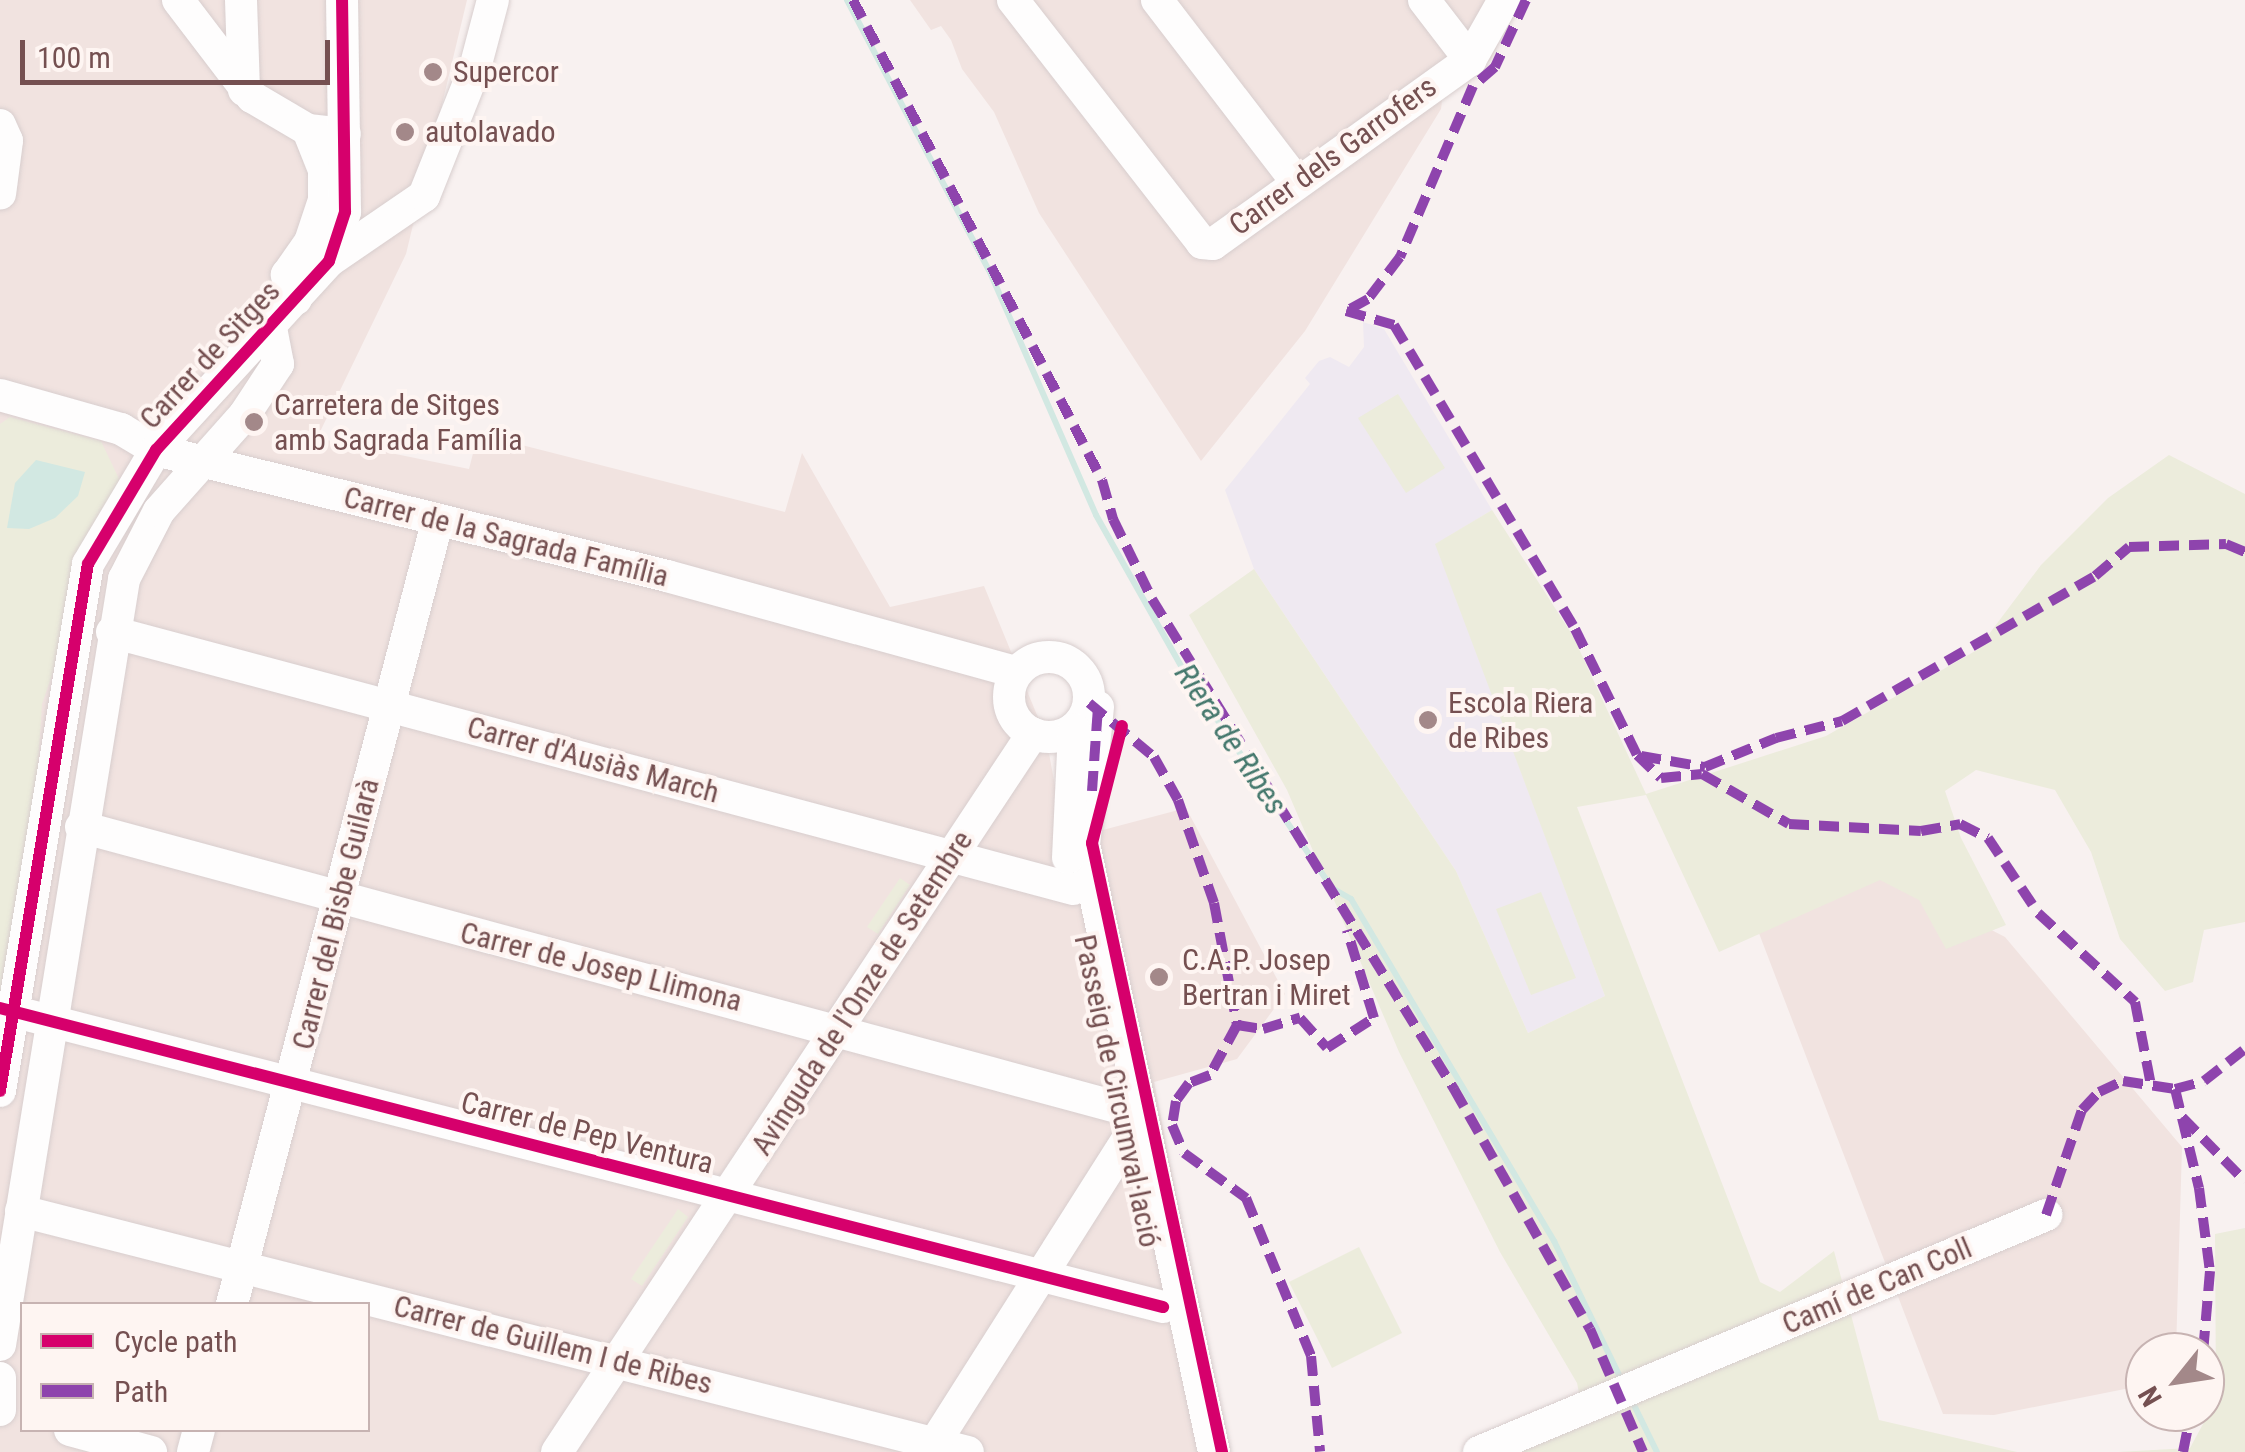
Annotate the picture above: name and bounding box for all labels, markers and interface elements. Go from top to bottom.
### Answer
scale bar [25,20,335,82]
text: 100 m [37,40,111,75]
place label: Supercor [453,54,559,90]
marker: Supercor [422,61,444,83]
street label: Carrer dels Garrofers [1222,69,1444,243]
place label: autolavado [425,114,555,150]
marker: autolavado [394,121,416,143]
street label: Carrer de Sitges [132,274,288,436]
place label: Carretera de Sitges amb Sagrada Família [274,387,523,458]
marker: Carretera de Sitges amb Sagrada Família [243,411,265,433]
street label: Carrer de la Sagrada Família [340,479,672,595]
water label: Riera de Ribes [1166,656,1296,822]
place label: Escola Riera de Ribes [1448,685,1593,756]
street label: Carrer d'Ausiàs March [463,709,723,811]
marker: Escola Riera de Ribes [1417,709,1439,731]
street label: Carrer del Bisbe Guilarà [285,775,387,1053]
street label: Avinguda de l'Onze de Setembre [744,824,980,1162]
street label: Carrer de Josep Llimona [457,915,745,1019]
street label: Passeig de Circumval·lació [1066,931,1168,1251]
place label: C.A.P. Josep Bertran i Miret [1182,942,1351,1012]
marker: C.A.P. Josep Bertran i Miret [1146,964,1172,990]
street label: Carrer de Pep Ventura [457,1084,717,1182]
street label: Camí de Can Coll [1777,1230,1977,1342]
street label: Carrer de Guillem I de Ribes [390,1288,716,1402]
legend [20,1302,370,1432]
text: Cycle path [114,1324,238,1359]
north arrow [2125,1332,2225,1432]
text: Path [114,1374,168,1409]
text: N [2132,1381,2169,1412]

